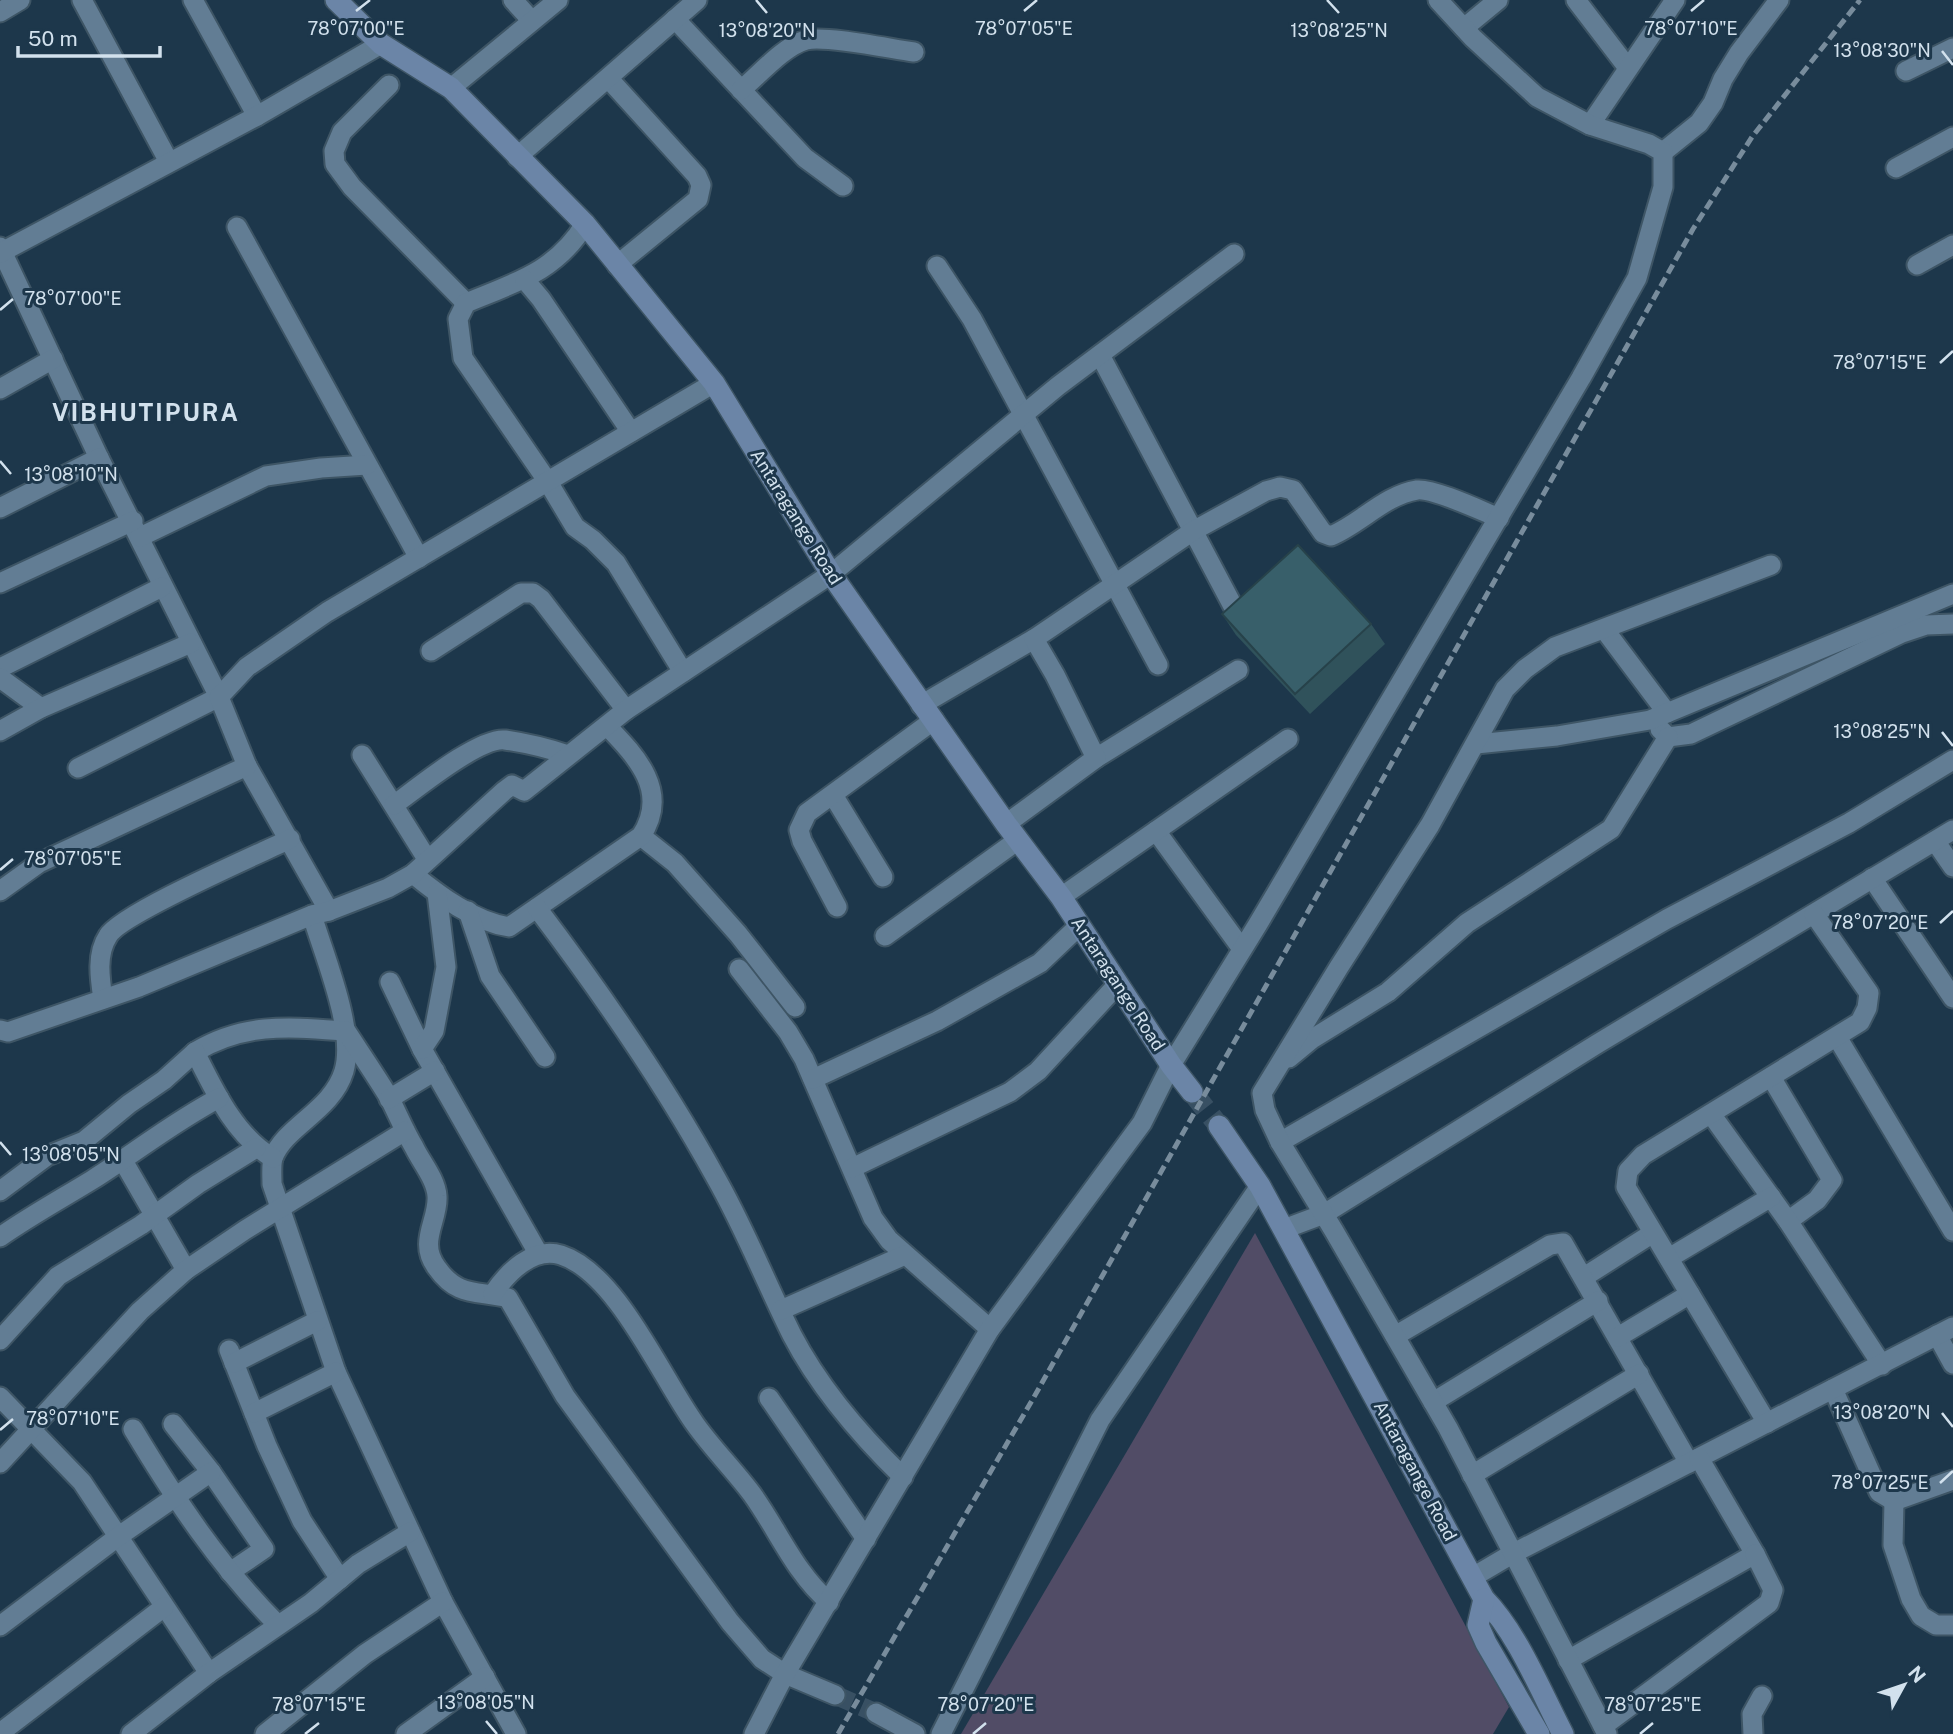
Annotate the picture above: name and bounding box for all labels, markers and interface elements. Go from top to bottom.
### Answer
scale bar [18,14,159,58]
text: 78°07'00"E [307,18,405,39]
text: 78°07'05"E [975,18,1073,39]
text: 78°07'10"E [1644,18,1738,39]
text: 13°08'20"N [719,20,816,41]
text: 13°08'25"N [1290,20,1388,41]
text: 50 m [28,26,78,51]
text: 13°08'30"N [1833,40,1931,61]
text: 78°07'00"E [24,288,122,309]
text: 78°07'15"E [1833,352,1927,373]
district label: VIBHUTIPURA [52,398,240,426]
street label: Antaragange Road [746,445,847,588]
text: 13°08'10"N [24,464,118,485]
text: 13°08'25"N [1833,721,1931,742]
text: 78°07'05"E [24,848,122,869]
text: 78°07'20"E [1832,912,1928,933]
street label: Antaragange Road [1067,913,1170,1055]
text: 13°08'05"N [22,1144,120,1165]
street label: Antaragange Road [1370,1397,1461,1544]
text: 13°08'20"N [1834,1402,1931,1423]
text: 78°07'10"E [26,1408,120,1429]
text: 78°07'25"E [1831,1472,1929,1493]
north arrow [1869,1650,1939,1720]
text: N [1904,1661,1930,1687]
text: 13°08'05"N [437,1692,535,1713]
text: 78°07'15"E [272,1694,366,1715]
text: 78°07'20"E [938,1694,1034,1715]
text: 78°07'25"E [1604,1694,1702,1715]

